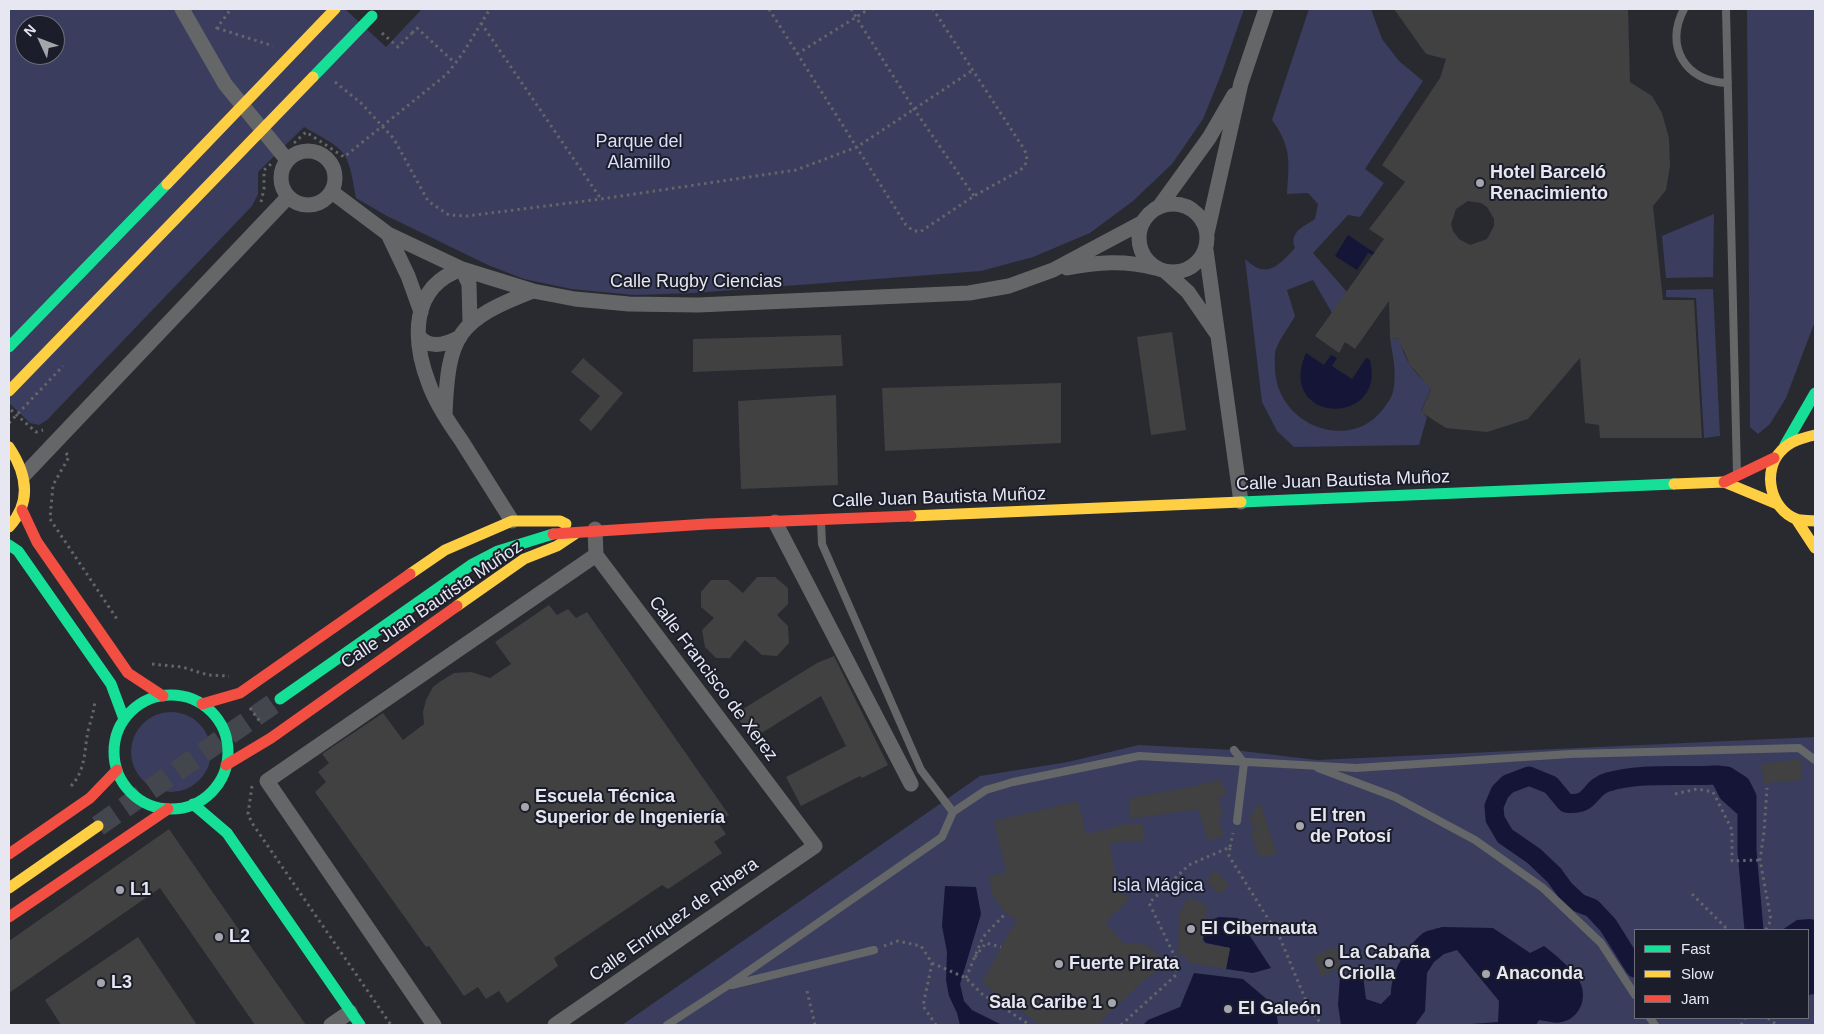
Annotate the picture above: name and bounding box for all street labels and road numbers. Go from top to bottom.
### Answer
street label: Calle Rugby Ciencias [610,271,782,293]
street label: Calle Juan Bautista Muñoz [1236,466,1450,496]
street label: Calle Juan Bautista Muñoz [832,483,1046,513]
street label: Calle Juan Bautista Muñoz [337,536,527,674]
street label: Calle Francisco de Xerez [644,592,782,766]
street label: Calle Enríquez de Ribera [585,853,763,987]

